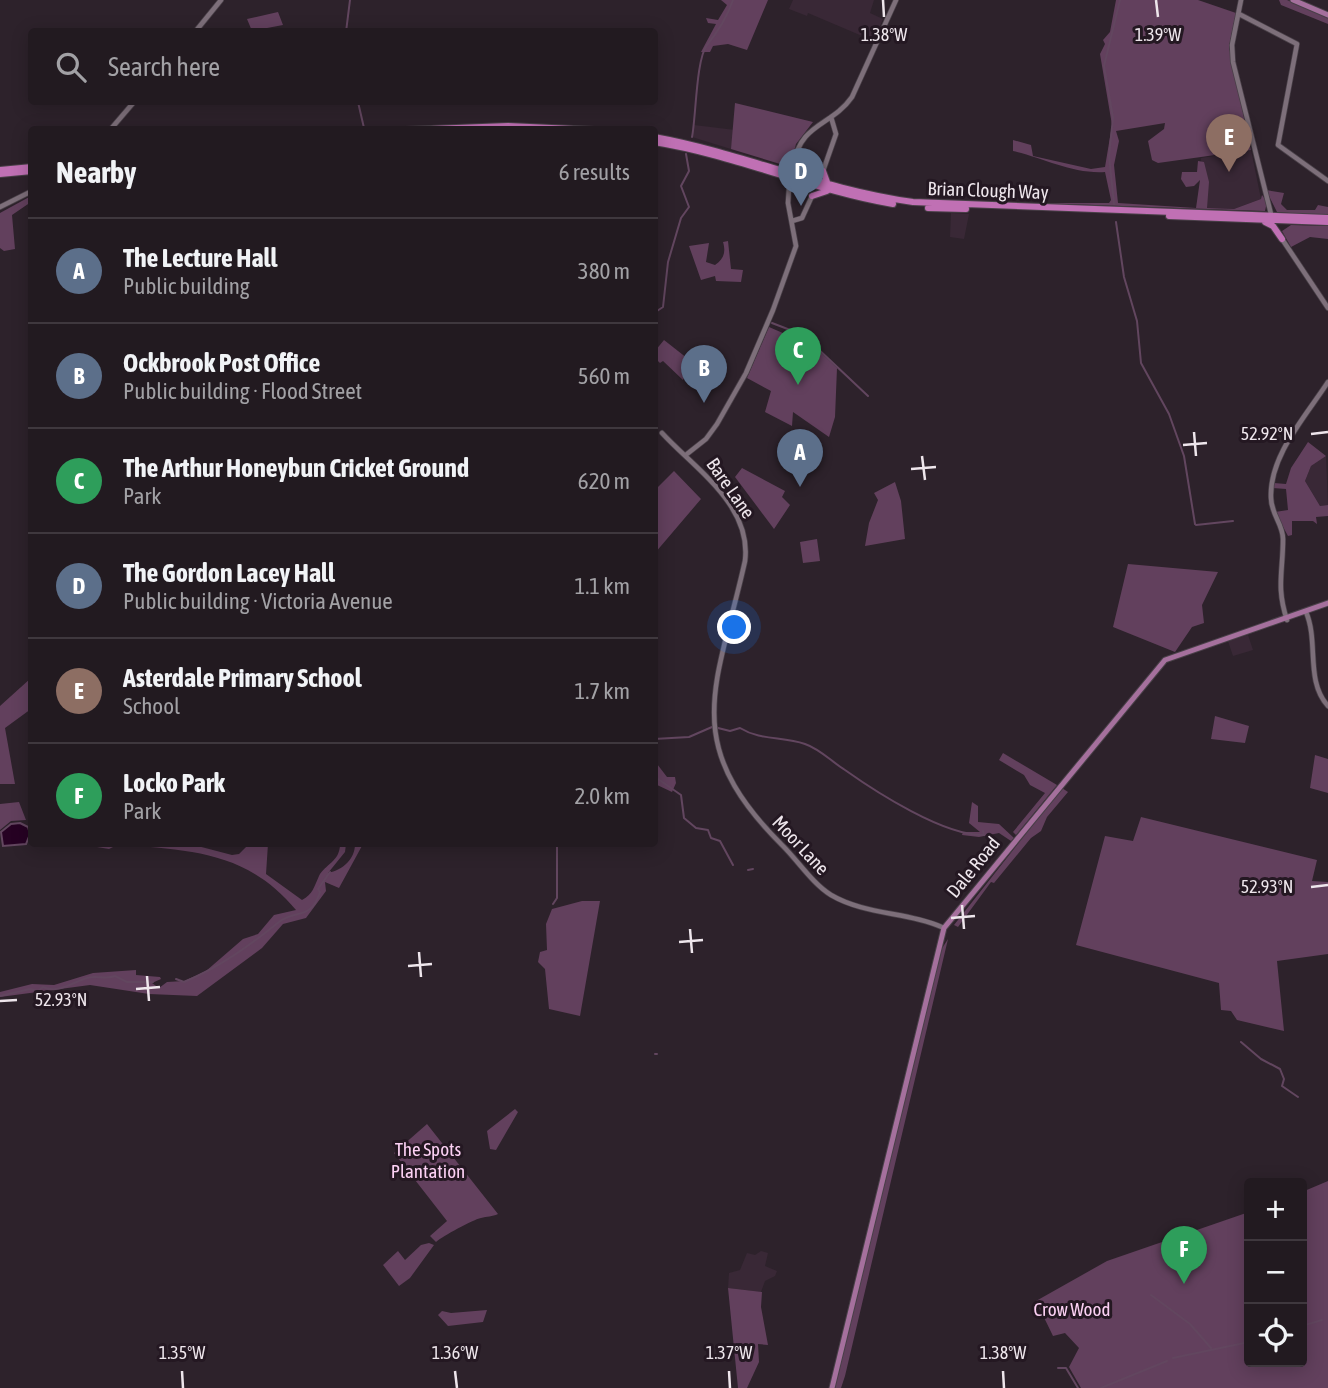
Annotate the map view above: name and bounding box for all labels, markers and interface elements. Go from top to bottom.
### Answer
text: 1.38°W [861,24,907,45]
text: 1.39°W [1135,24,1181,45]
search box [28,28,658,105]
icon: search [52,48,90,86]
text: Search here [108,52,220,82]
pin: E [1206,114,1252,172]
pin: D [778,148,824,206]
text: Nearby [56,155,136,189]
text: 6 results [559,159,630,185]
street label: Brian Clough Way [927,177,1049,203]
text: The Lecture Hall [123,243,277,273]
text: A [73,258,85,284]
text: 380 m [578,258,630,284]
text: Public building [123,273,250,299]
pin: C [775,327,821,385]
pin: B [681,345,727,403]
text: Ockbrook Post Office [123,348,320,378]
text: B [74,363,84,389]
text: 560 m [578,363,630,389]
text: Public building · Flood Street [123,378,362,404]
text: 52.92°N [1241,423,1293,444]
pin: A [777,429,823,487]
text: The Arthur Honeybun Cricket Ground [123,453,469,483]
street label: Bare Lane [702,454,760,522]
text: C [74,468,84,494]
text: 620 m [578,468,630,494]
text: Park [123,483,161,509]
text: The Gordon Lacey Hall [123,558,335,588]
text: D [73,573,85,599]
text: 1.1 km [574,573,630,599]
text: Public building · Victoria Avenue [123,588,393,614]
your location [717,610,751,644]
text: Asterdale Primary School [123,663,362,693]
text: E [74,678,84,704]
text: 1.7 km [574,678,630,704]
text: School [123,693,180,719]
text: Locko Park [123,768,225,798]
text: F [74,783,84,809]
text: 2.0 km [574,783,630,809]
text: Park [123,798,161,824]
street label: Moor Lane [768,811,834,879]
street label: Dale Road [942,832,1004,902]
text: 52.93°N [1241,876,1293,897]
text: 52.93°N [35,989,87,1010]
park label: The Spots Plantation [391,1138,465,1182]
map controls [1244,1178,1307,1367]
button: + [1244,1178,1307,1241]
pin: F [1161,1226,1207,1284]
button: − [1244,1241,1307,1304]
park label: Crow Wood [1034,1298,1110,1320]
button: locate [1244,1304,1307,1367]
text: 1.35°W [159,1342,205,1363]
text: 1.36°W [432,1342,478,1363]
text: 1.37°W [706,1342,752,1363]
text: 1.38°W [980,1342,1026,1363]

